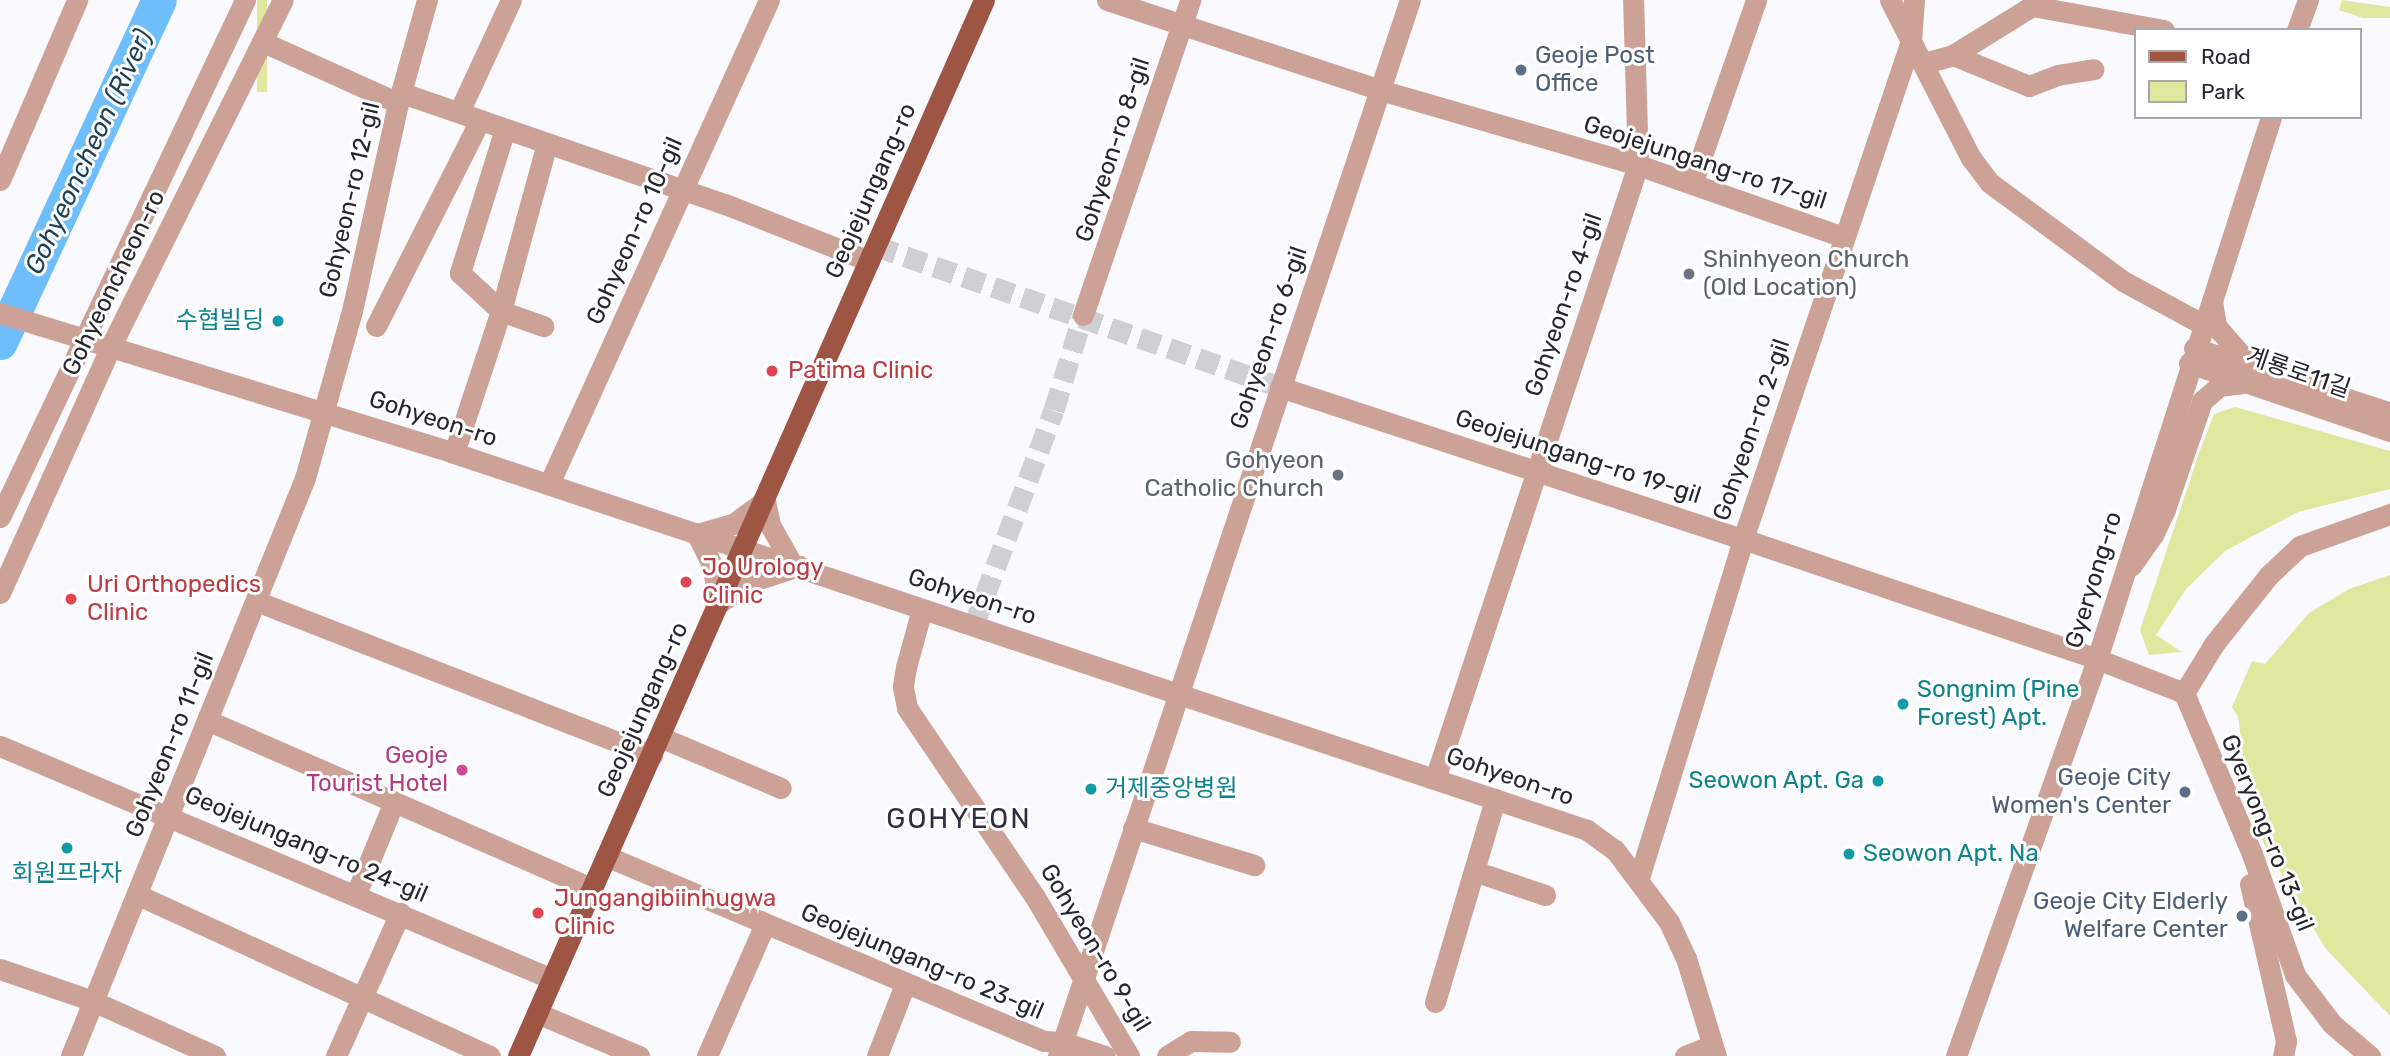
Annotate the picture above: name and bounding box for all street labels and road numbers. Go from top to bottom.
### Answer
street label: Gohyeon-ro 8-gil [1070,54,1156,246]
street label: Gohyeon-ro 12-gil [313,99,387,301]
street label: Geojejungang-ro [819,99,923,283]
street label: Geojejungang-ro 17-gil [1580,110,1830,216]
street label: Gohyeon-ro 10-gil [581,133,689,329]
street label: Gohyeoncheon-ro [57,186,171,380]
street label: Gohyeon-ro 4-gil [1519,210,1609,400]
street label: Gohyeon-ro 6-gil [1224,243,1314,433]
street label: Gohyeon-ro 2-gil [1707,335,1797,525]
street label: 계룡로11길 [2242,342,2354,404]
street label: Gohyeon-ro [365,385,501,453]
street label: Geojejungang-ro 19-gil [1452,404,1704,510]
street label: Gyeryong-ro [2060,508,2128,652]
street label: Gohyeon-ro [904,563,1040,631]
street label: Geojejungang-ro [591,618,695,802]
street label: Gohyeon-ro 11-gil [120,648,220,842]
street label: Gyeryong-ro 13-gil [2214,730,2320,936]
street label: Gohyeon-ro [1442,742,1578,812]
street label: Geojejungang-ro 24-gil [180,781,432,909]
street label: Gohyeon-ro 9-gil [1034,859,1156,1037]
street label: Geojejungang-ro 23-gil [796,898,1048,1026]

